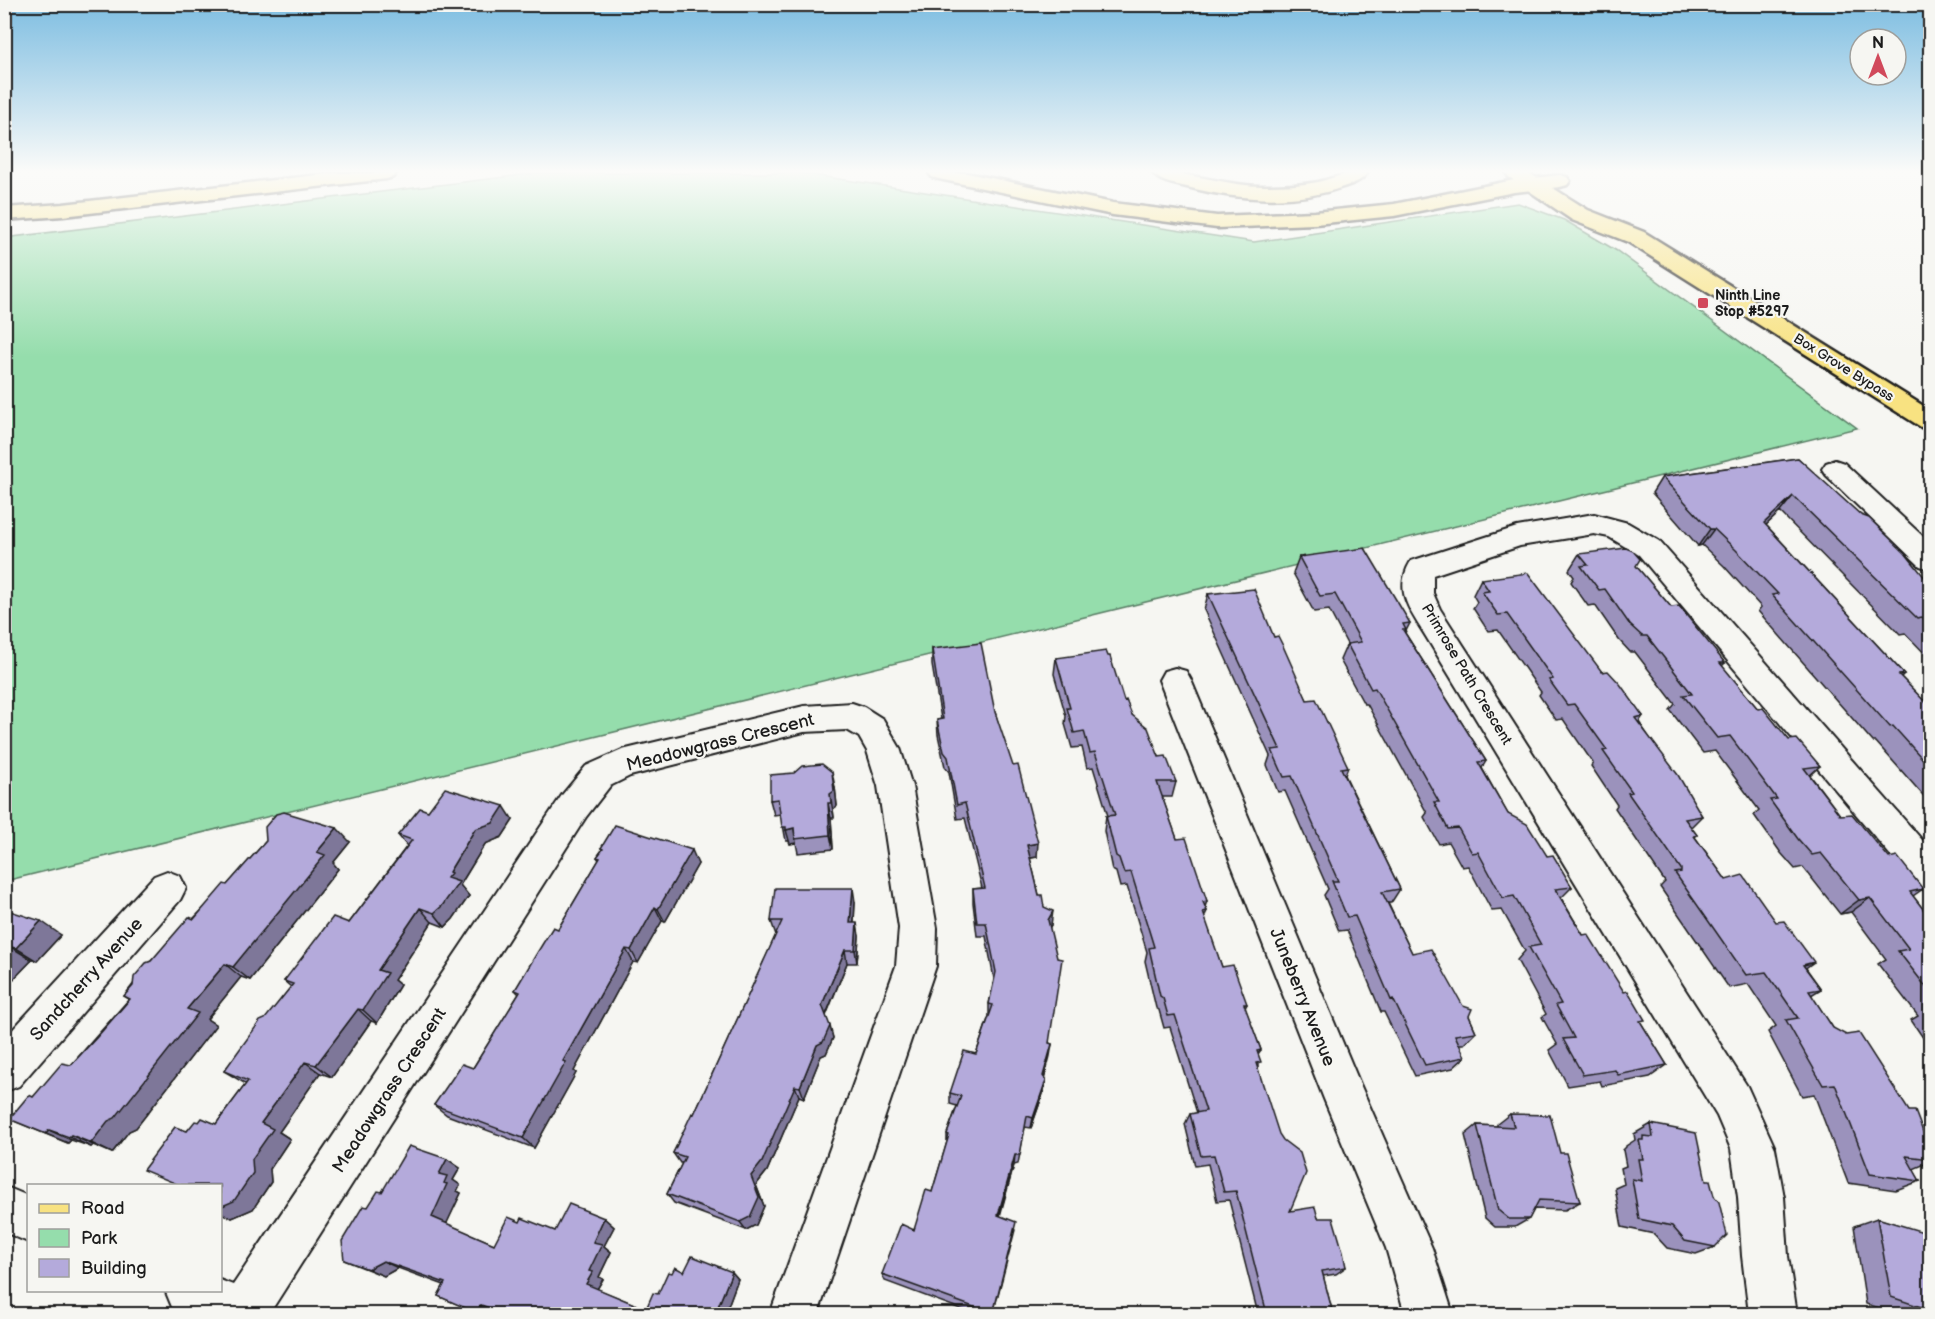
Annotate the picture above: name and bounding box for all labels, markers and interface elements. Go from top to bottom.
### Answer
north arrow [1848,27,1908,87]
text: N [1872,34,1884,53]
place label: Ninth Line Stop #5297 [1715,287,1789,320]
marker: Ninth Line Stop #5297 [1696,296,1710,310]
street label: Box Grove Bypass [1790,330,1897,405]
street label: Primrose Path Crescent [1417,600,1516,749]
street label: Meadowgrass Crescent [624,709,817,776]
street label: Sandcherry Avenue [26,913,147,1045]
street label: Juneberry Avenue [1265,925,1340,1070]
street label: Meadowgrass Crescent [328,1003,451,1177]
legend [27,1184,222,1292]
text: Road [81,1198,125,1219]
text: Park [81,1228,117,1249]
text: Building [81,1258,147,1279]

